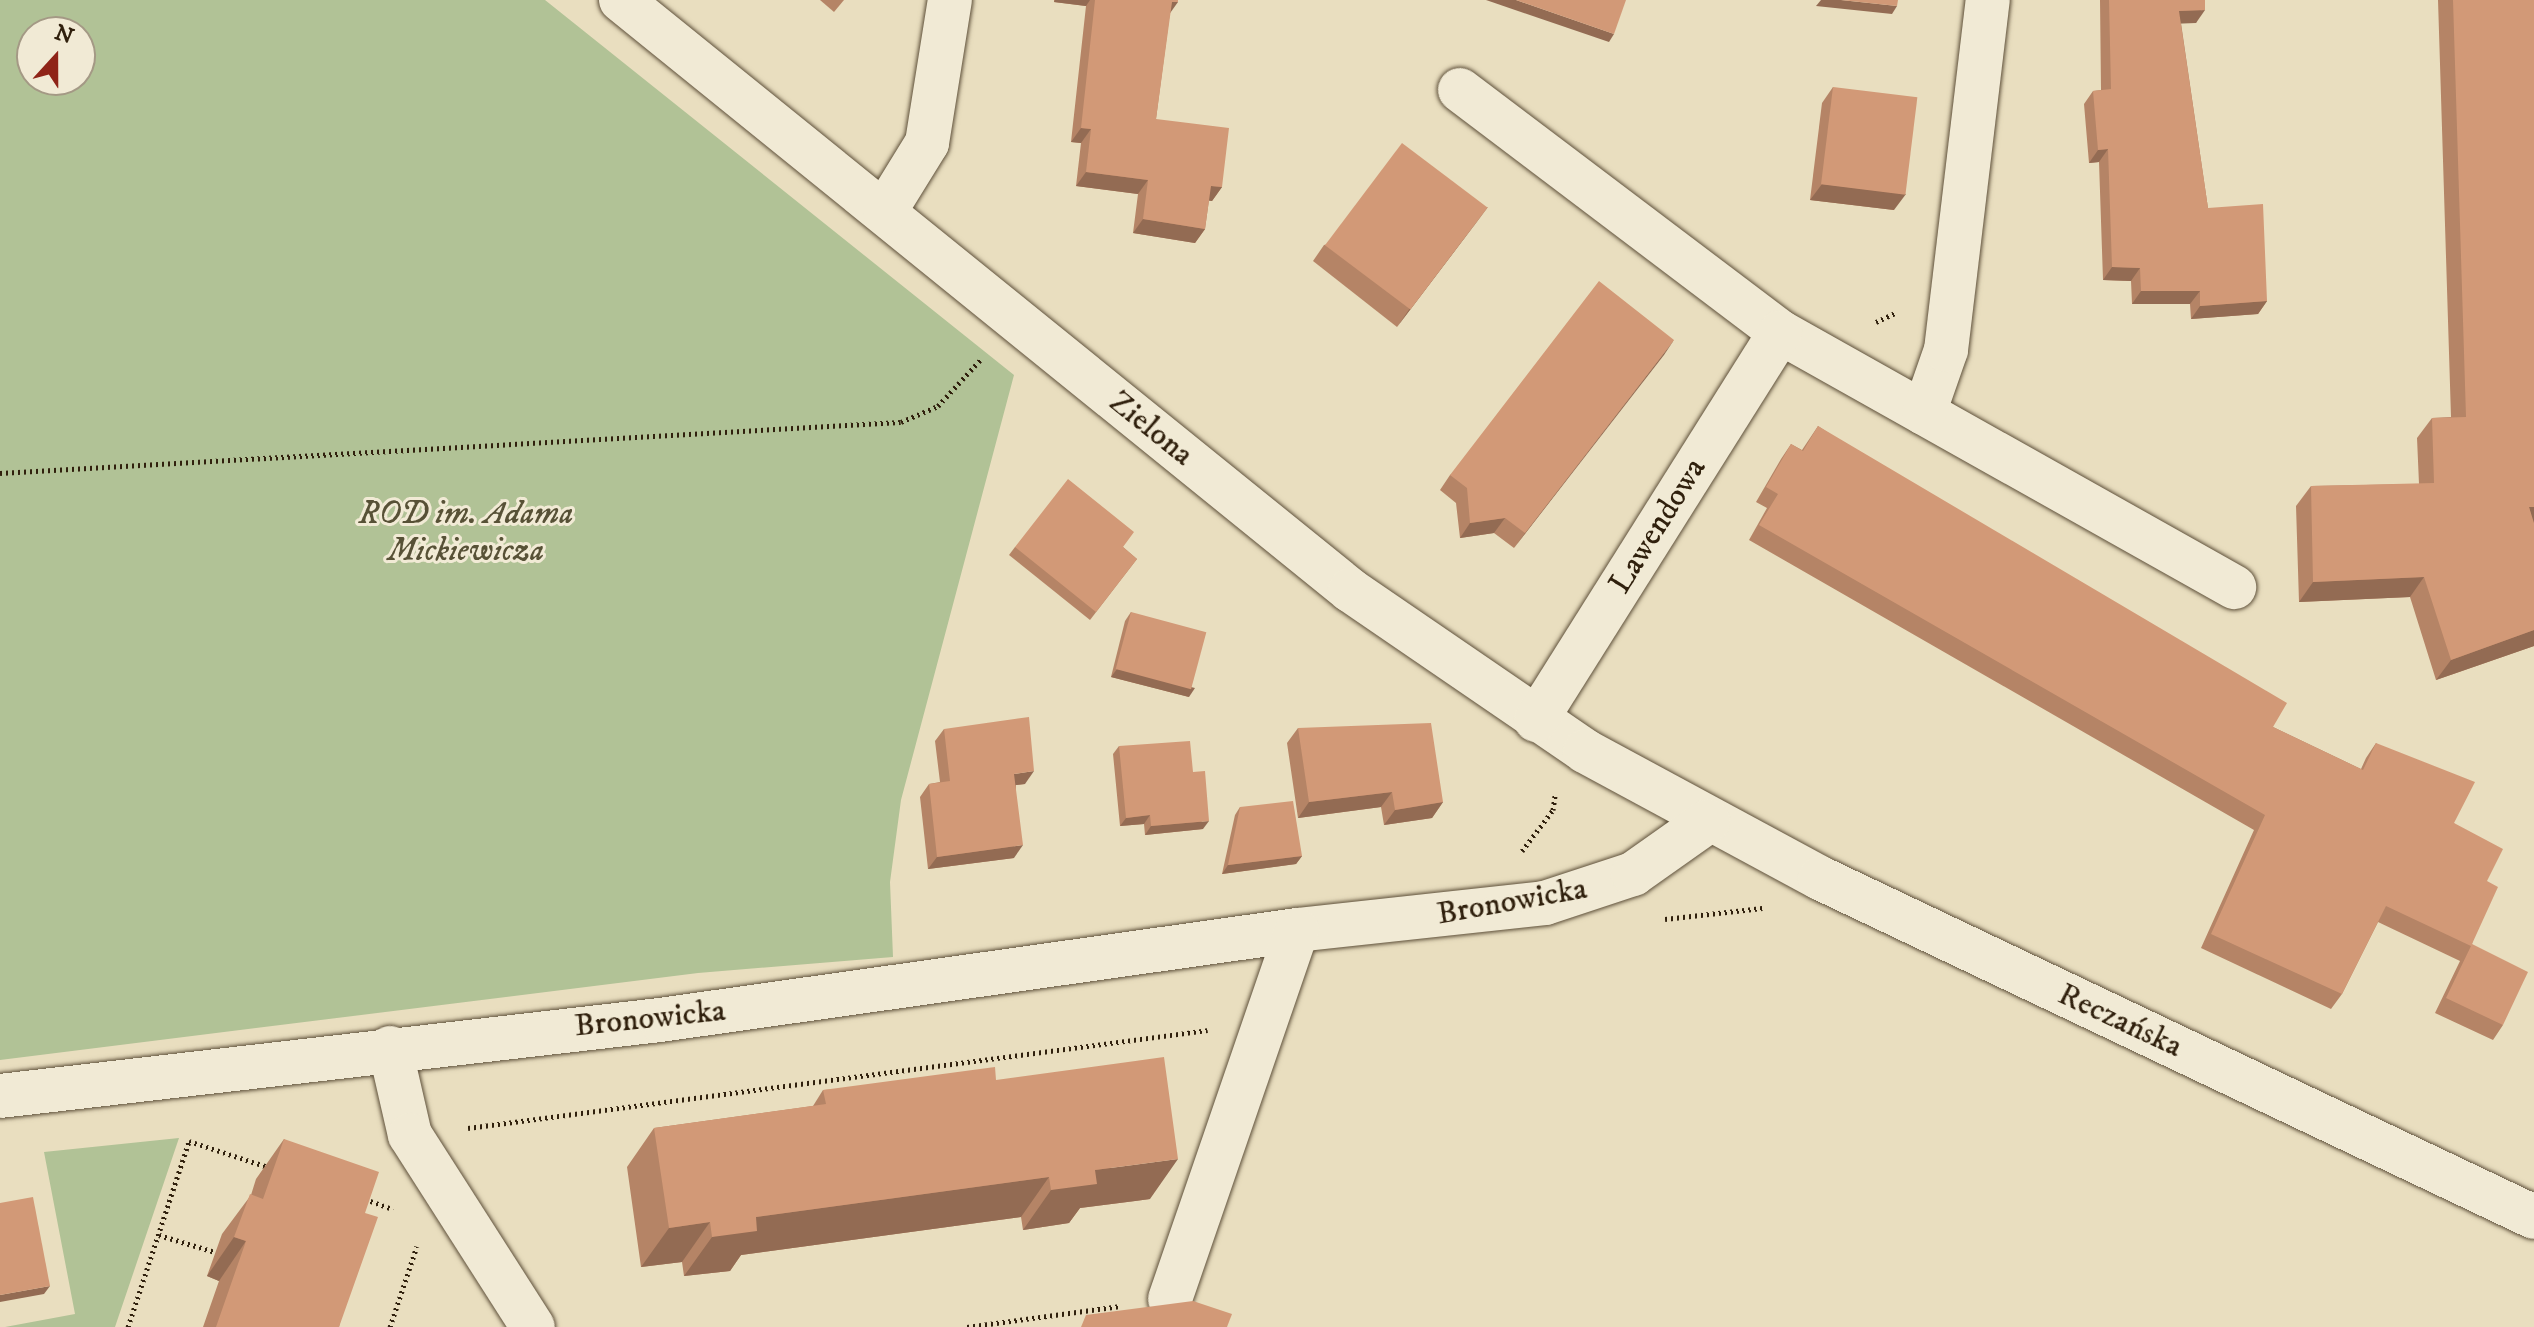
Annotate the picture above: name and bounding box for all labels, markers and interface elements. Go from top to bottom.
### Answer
north arrow [16,16,96,96]
text: N [51,19,77,51]
street label: Zielona [1101,383,1201,475]
street label: Lawendowa [1601,451,1715,601]
park label: ROD im. Adama Mickiewicza [359,496,573,571]
street label: Bronowicka [1434,870,1590,934]
street label: Reczańska [2052,976,2188,1066]
street label: Bronowicka [573,992,727,1046]

